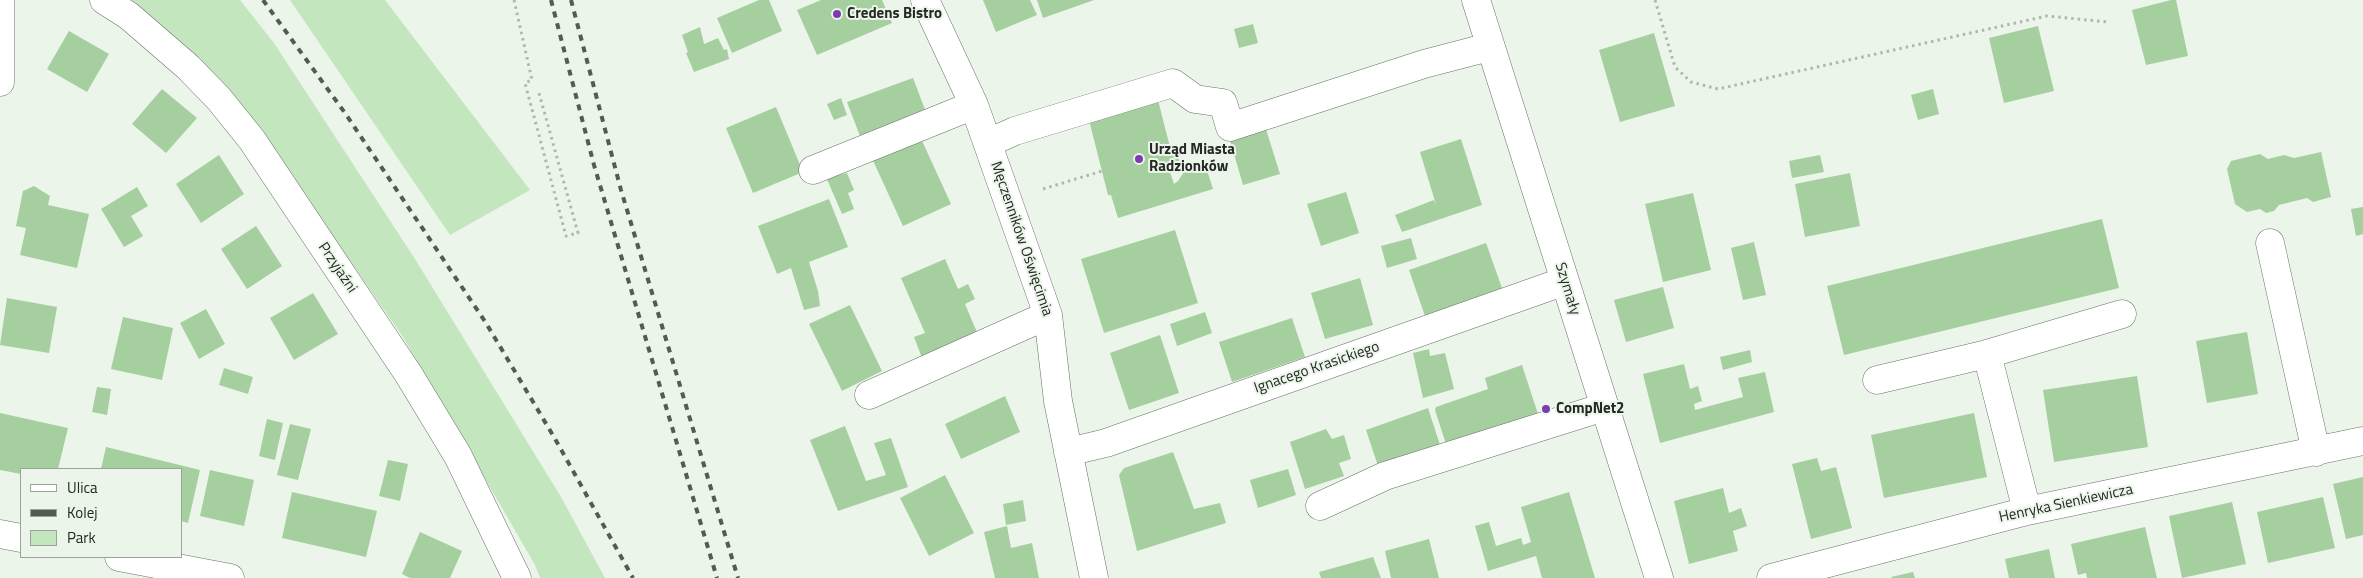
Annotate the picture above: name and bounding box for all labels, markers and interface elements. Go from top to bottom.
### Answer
place label: Credens Bistro [847,5,942,23]
marker: Credens Bistro [831,8,843,20]
place label: Urząd Miasta Radzionków [1149,141,1235,176]
marker: Urząd Miasta Radzionków [1133,153,1145,165]
street label: Męczenników Oświęcimia [986,159,1056,319]
street label: Przyjaźni [314,239,360,297]
street label: Szymały [1550,260,1584,318]
street label: Ignacego Krasickiego [1252,338,1382,398]
place label: CompNet2 [1556,400,1624,418]
marker: CompNet2 [1540,403,1552,415]
legend [20,468,182,558]
text: Ulica [67,476,97,499]
street label: Henryka Sienkiewicza [1997,481,2135,527]
text: Kolej [67,501,98,524]
text: Park [67,526,96,549]

